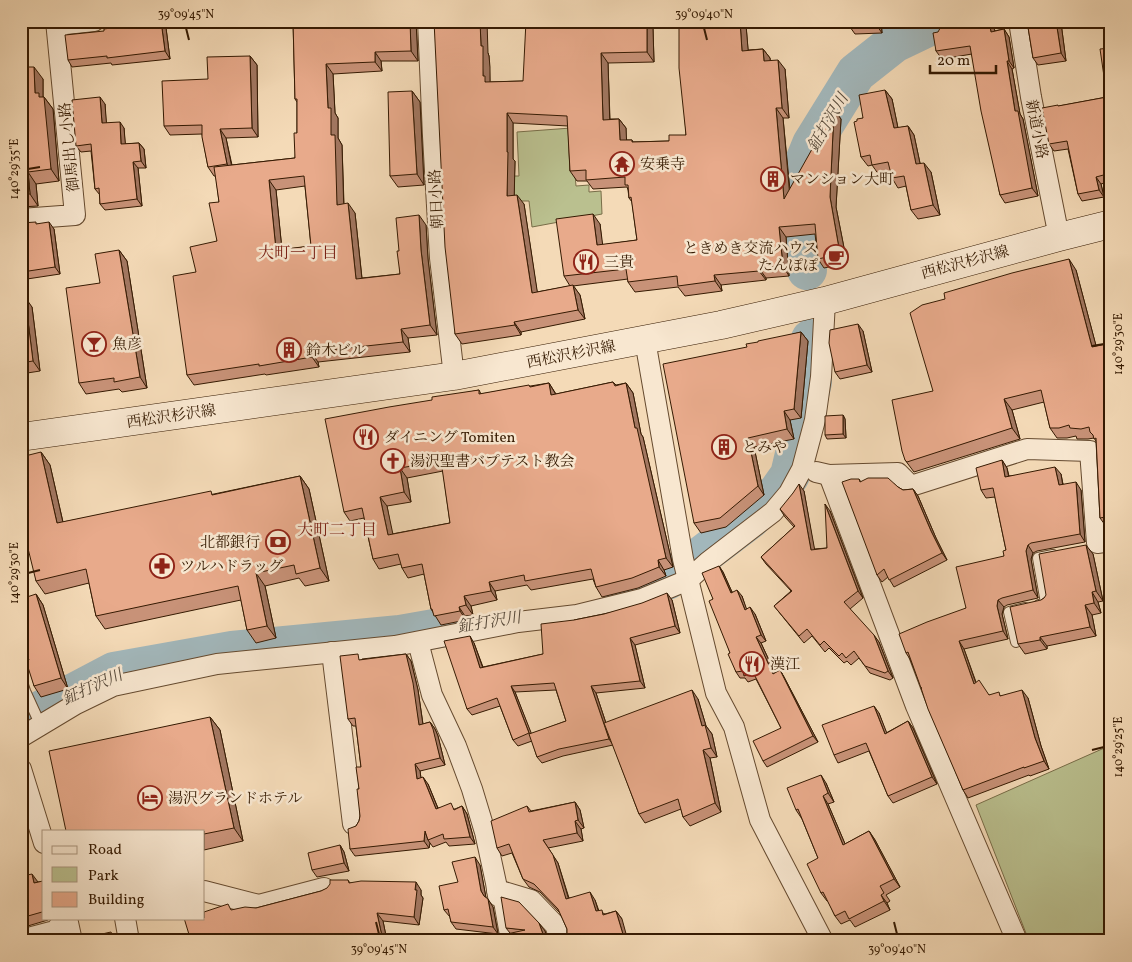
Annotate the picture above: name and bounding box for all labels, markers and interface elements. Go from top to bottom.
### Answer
text: 39°09'45"N [158,7,214,23]
text: 39°09'40"N [675,7,733,23]
scale bar [930,42,996,74]
text: 20 m [937,51,970,72]
water label: 鉦打沢川 [803,88,855,156]
street label: 新道小路 [1019,98,1052,161]
street label: 御馬出し小路 [55,101,86,193]
text: 140°29'35"E [7,139,23,199]
temple icon: 安乗寺 [609,151,635,177]
place label: 安乗寺 [640,155,685,176]
building icon: マンション大町 [760,166,786,192]
street label: 朝日小路 [425,168,450,229]
place label: マンション大町 [790,170,894,191]
place label: ときめき交流ハウス たんぽぽ [683,239,818,277]
street label: 西松沢杉沢線 [919,242,1012,285]
district label: 大町一丁目 [258,243,338,265]
cafe icon: ときめき交流ハウス たんぽぽ [823,244,849,270]
restaurant icon: 三貴 [573,249,599,275]
place label: 三貴 [604,253,634,274]
text: 140°29'30"E [1111,313,1127,375]
bar icon: 魚彦 [81,331,107,357]
place label: 魚彦 [112,335,142,356]
building icon: 鈴木ビル [276,337,302,363]
street label: 西松沢杉沢線 [525,337,617,374]
place label: 鈴木ビル [306,341,366,362]
street label: 西松沢杉沢線 [125,401,217,434]
restaurant icon: ダイニング Tomiten [353,424,379,450]
place label: ダイニング Tomiten [384,428,516,449]
building icon: とみや [711,434,737,460]
place label: とみや [742,438,787,459]
church icon: 湯沢聖書バプテスト教会 [380,448,406,474]
place label: 湯沢聖書バプテスト教会 [410,452,574,473]
district label: 大町二丁目 [297,520,377,542]
bank icon: 北都銀行 [265,529,291,555]
place label: 北都銀行 [200,533,260,554]
text: 140°29'30"E [7,542,23,604]
pharmacy icon: ツルハドラッグ [149,553,175,579]
place label: ツルハドラッグ [180,557,283,578]
water label: 鉦打沢川 [456,607,525,639]
restaurant icon: 漢江 [739,651,765,677]
place label: 漢江 [770,655,800,676]
water label: 鉦打沢川 [59,664,128,711]
text: 140°29'25"E [1111,716,1127,778]
hotel icon: 湯沢グランドホテル [137,785,163,811]
place label: 湯沢グランドホテル [168,789,302,810]
legend [42,830,205,920]
text: Road [88,840,122,861]
text: Park [88,866,119,887]
text: Building [88,890,145,911]
text: 39°09'45"N [351,942,407,958]
text: 39°09'40"N [868,942,926,958]

